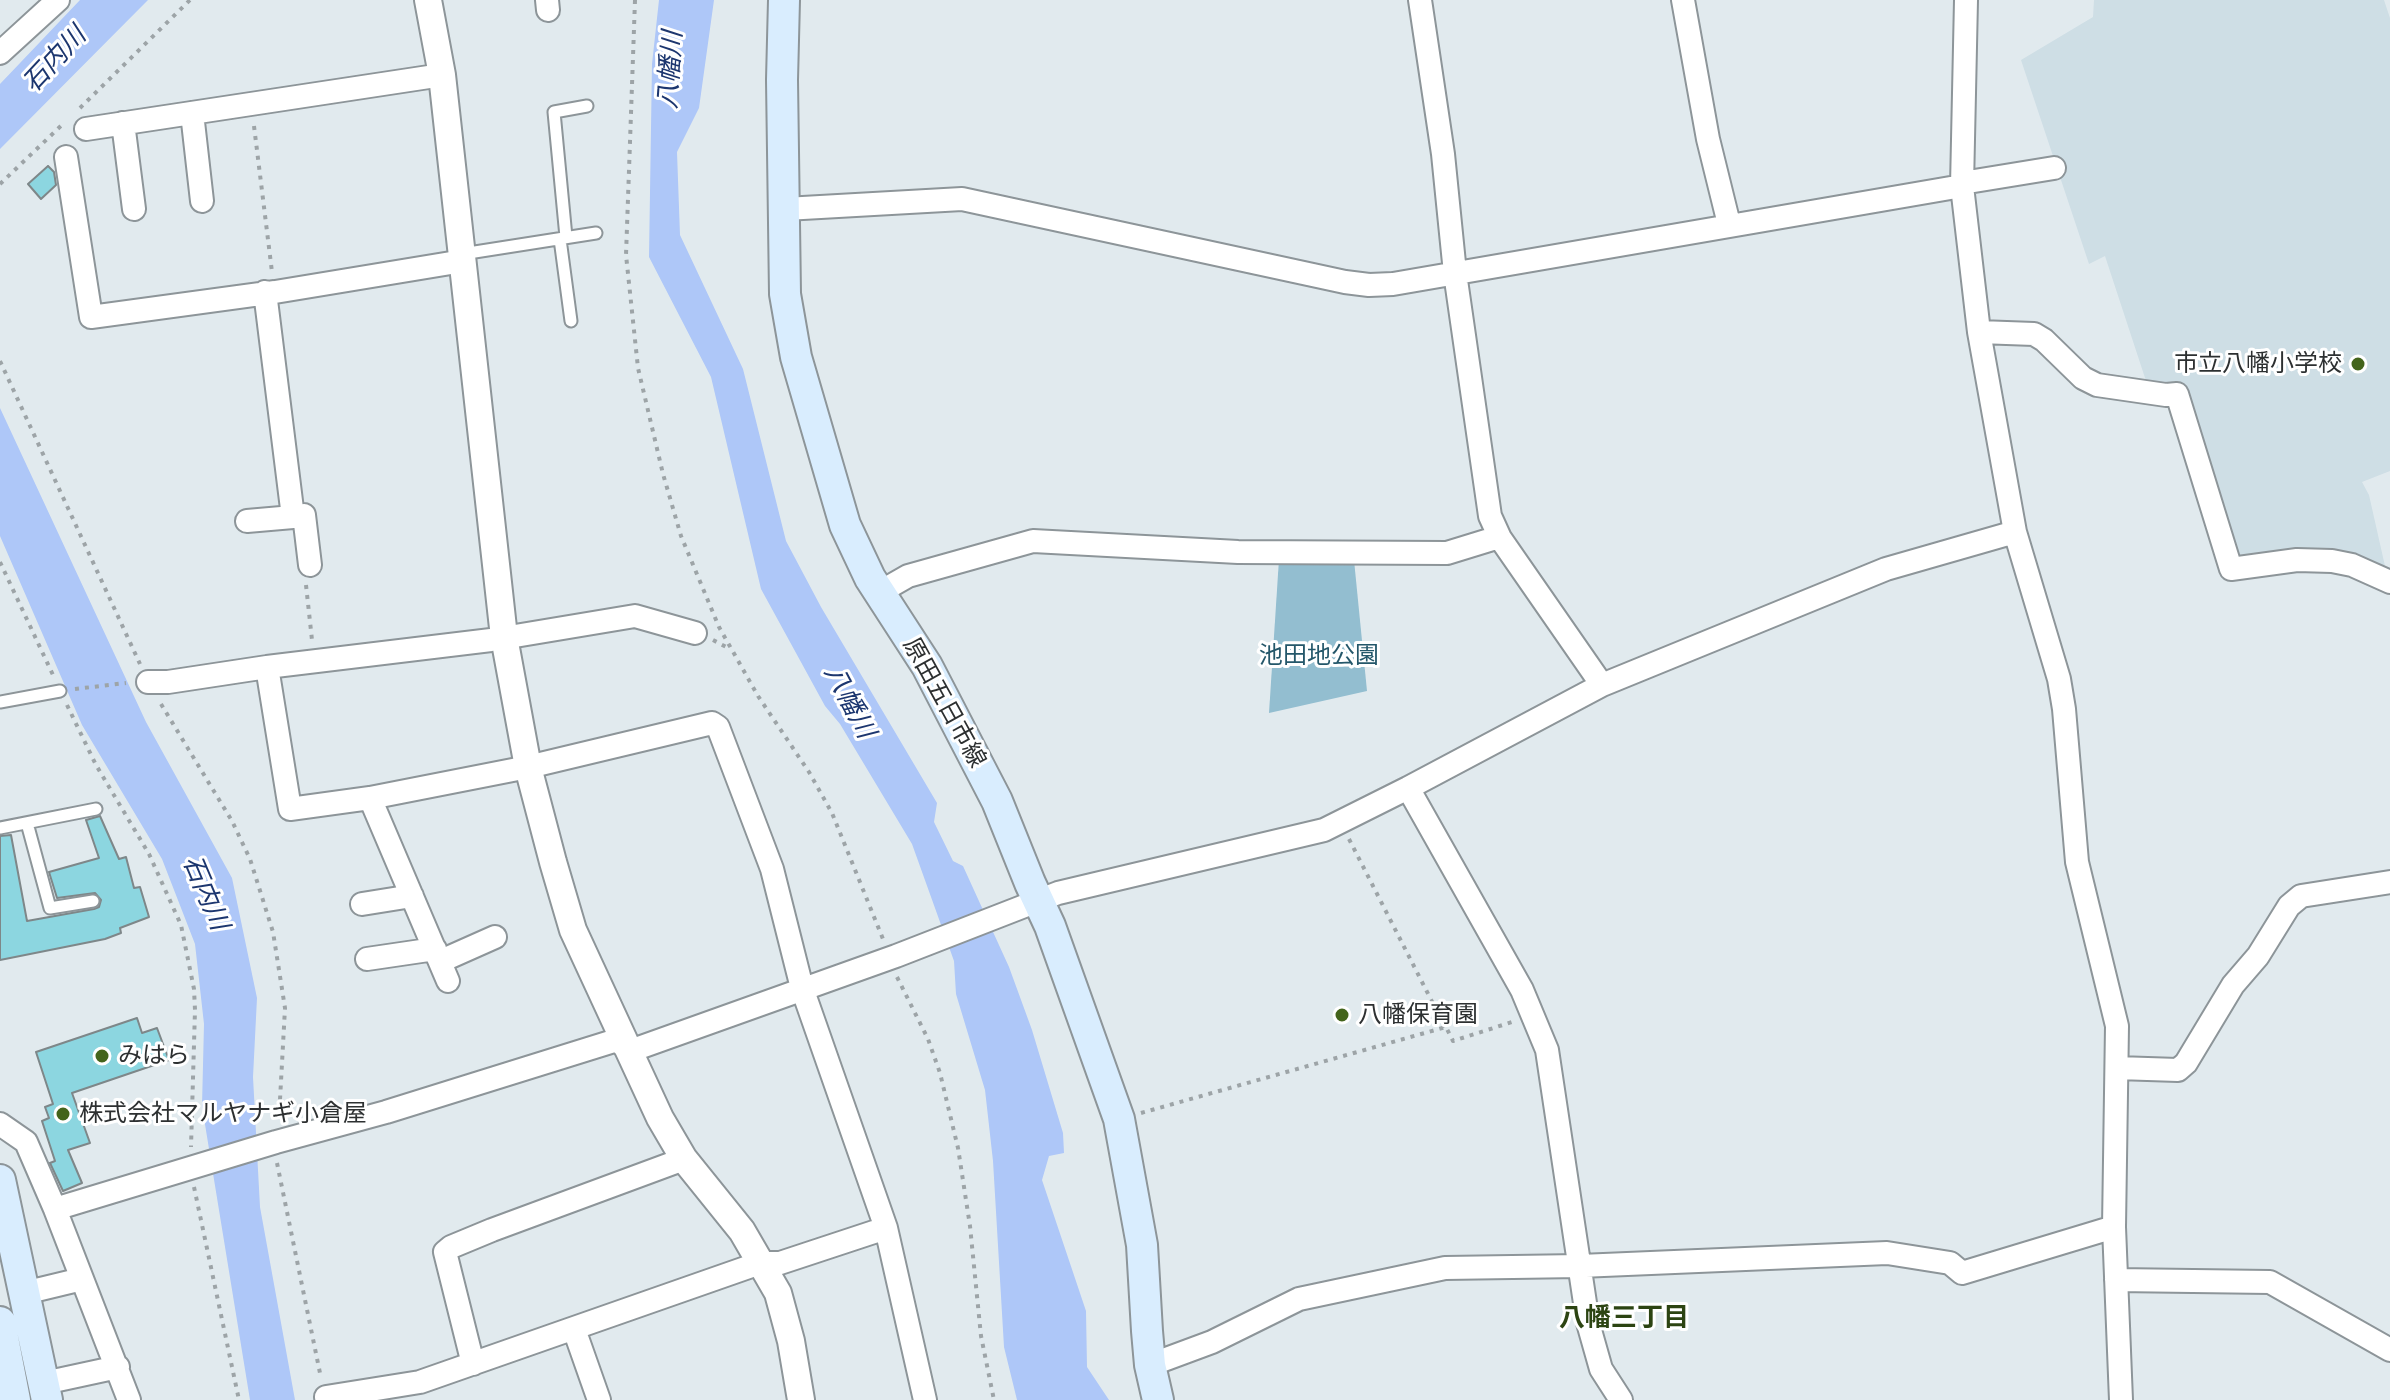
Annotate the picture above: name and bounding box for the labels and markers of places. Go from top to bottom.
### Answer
place label: 市立八幡小学校 [2174,350,2342,378]
marker: 市立八幡小学校 [2349,355,2367,373]
place label: 八幡保育園 [1358,1001,1478,1029]
marker: 八幡保育園 [1333,1006,1351,1024]
place label: みはら [118,1042,190,1070]
marker: みはら [93,1047,111,1065]
place label: 株式会社マルヤナギ小倉屋 [79,1100,367,1128]
marker: 株式会社マルヤナギ小倉屋 [54,1105,72,1123]

